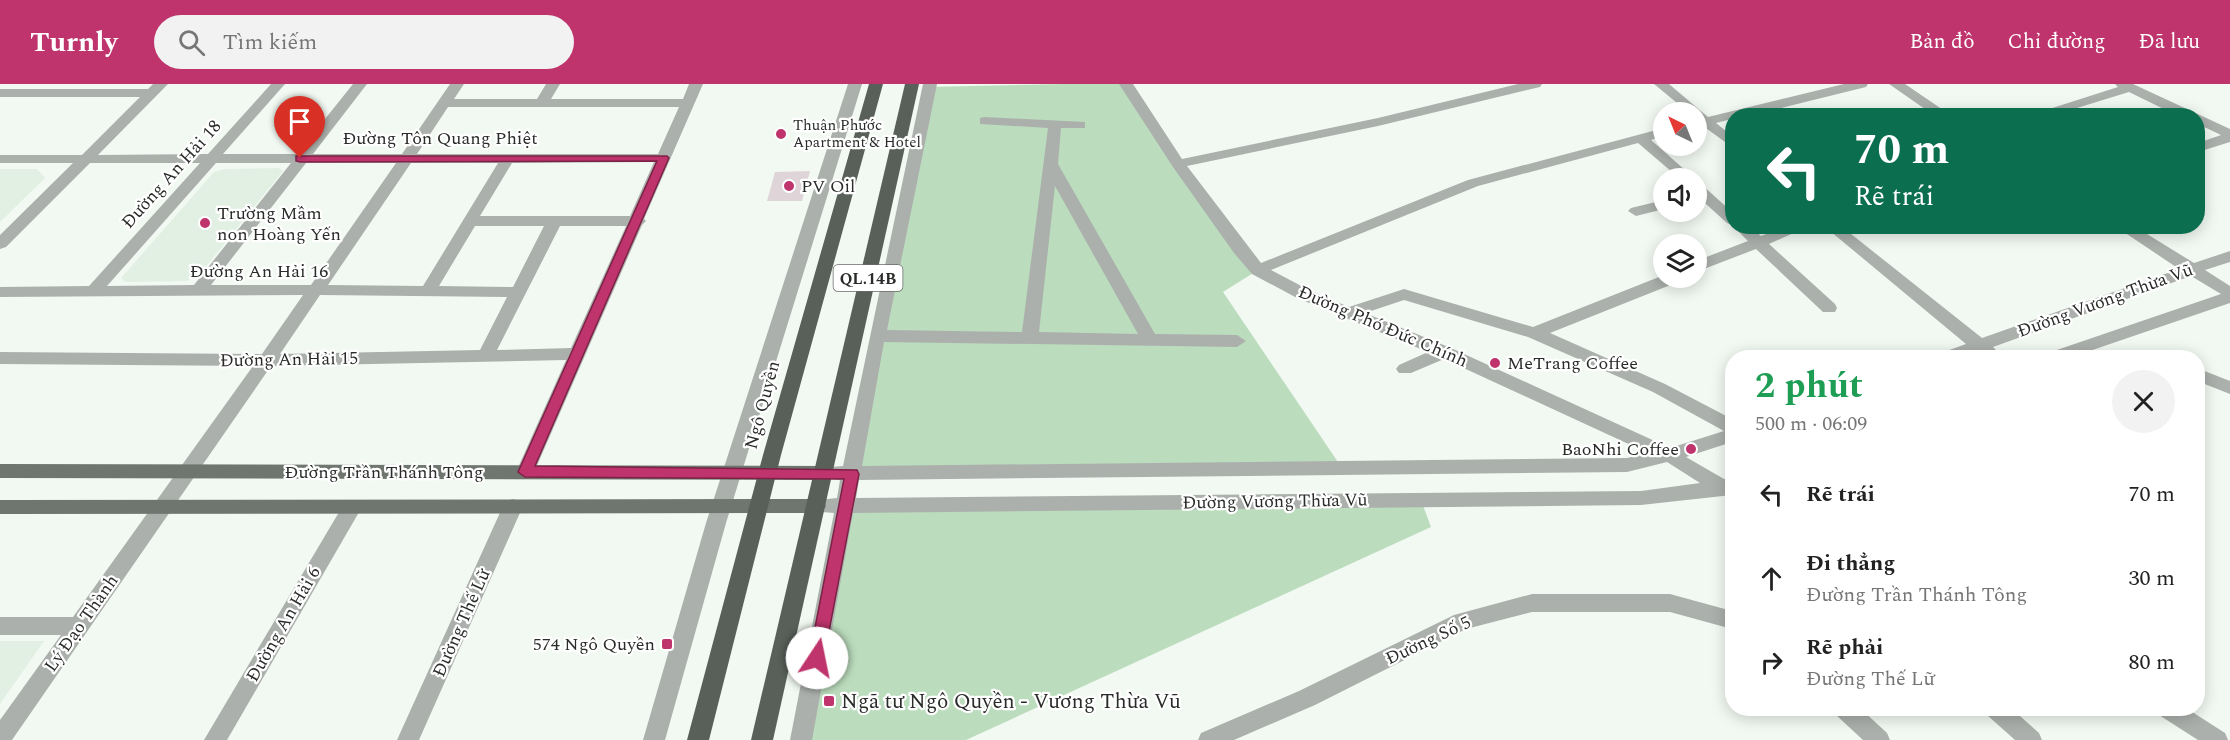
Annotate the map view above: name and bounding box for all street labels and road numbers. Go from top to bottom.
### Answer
street label: Đường An Hải 18 [115,114,228,235]
street label: Đường Tôn Quang Phiệt [342,125,538,152]
street label: Đường Vương Thừa Vũ [2014,256,2197,345]
street label: Đường An Hải 16 [190,258,328,285]
road number: QL.14B [834,265,902,291]
street label: Đường Phó Đức Chính [1294,279,1472,374]
street label: Đường An Hải 15 [220,345,358,374]
street label: Ngô Quyền [738,358,787,452]
street label: Đường Trần Thánh Tông [284,459,484,486]
street label: Đường Vương Thừa Vũ [1182,486,1368,517]
street label: Đường An Hải 6 [239,561,327,687]
street label: Đường Thế Lữ [426,564,498,682]
street label: Lý Đạo Thành [38,569,125,678]
street label: Đường Số 5 [1381,609,1475,672]

